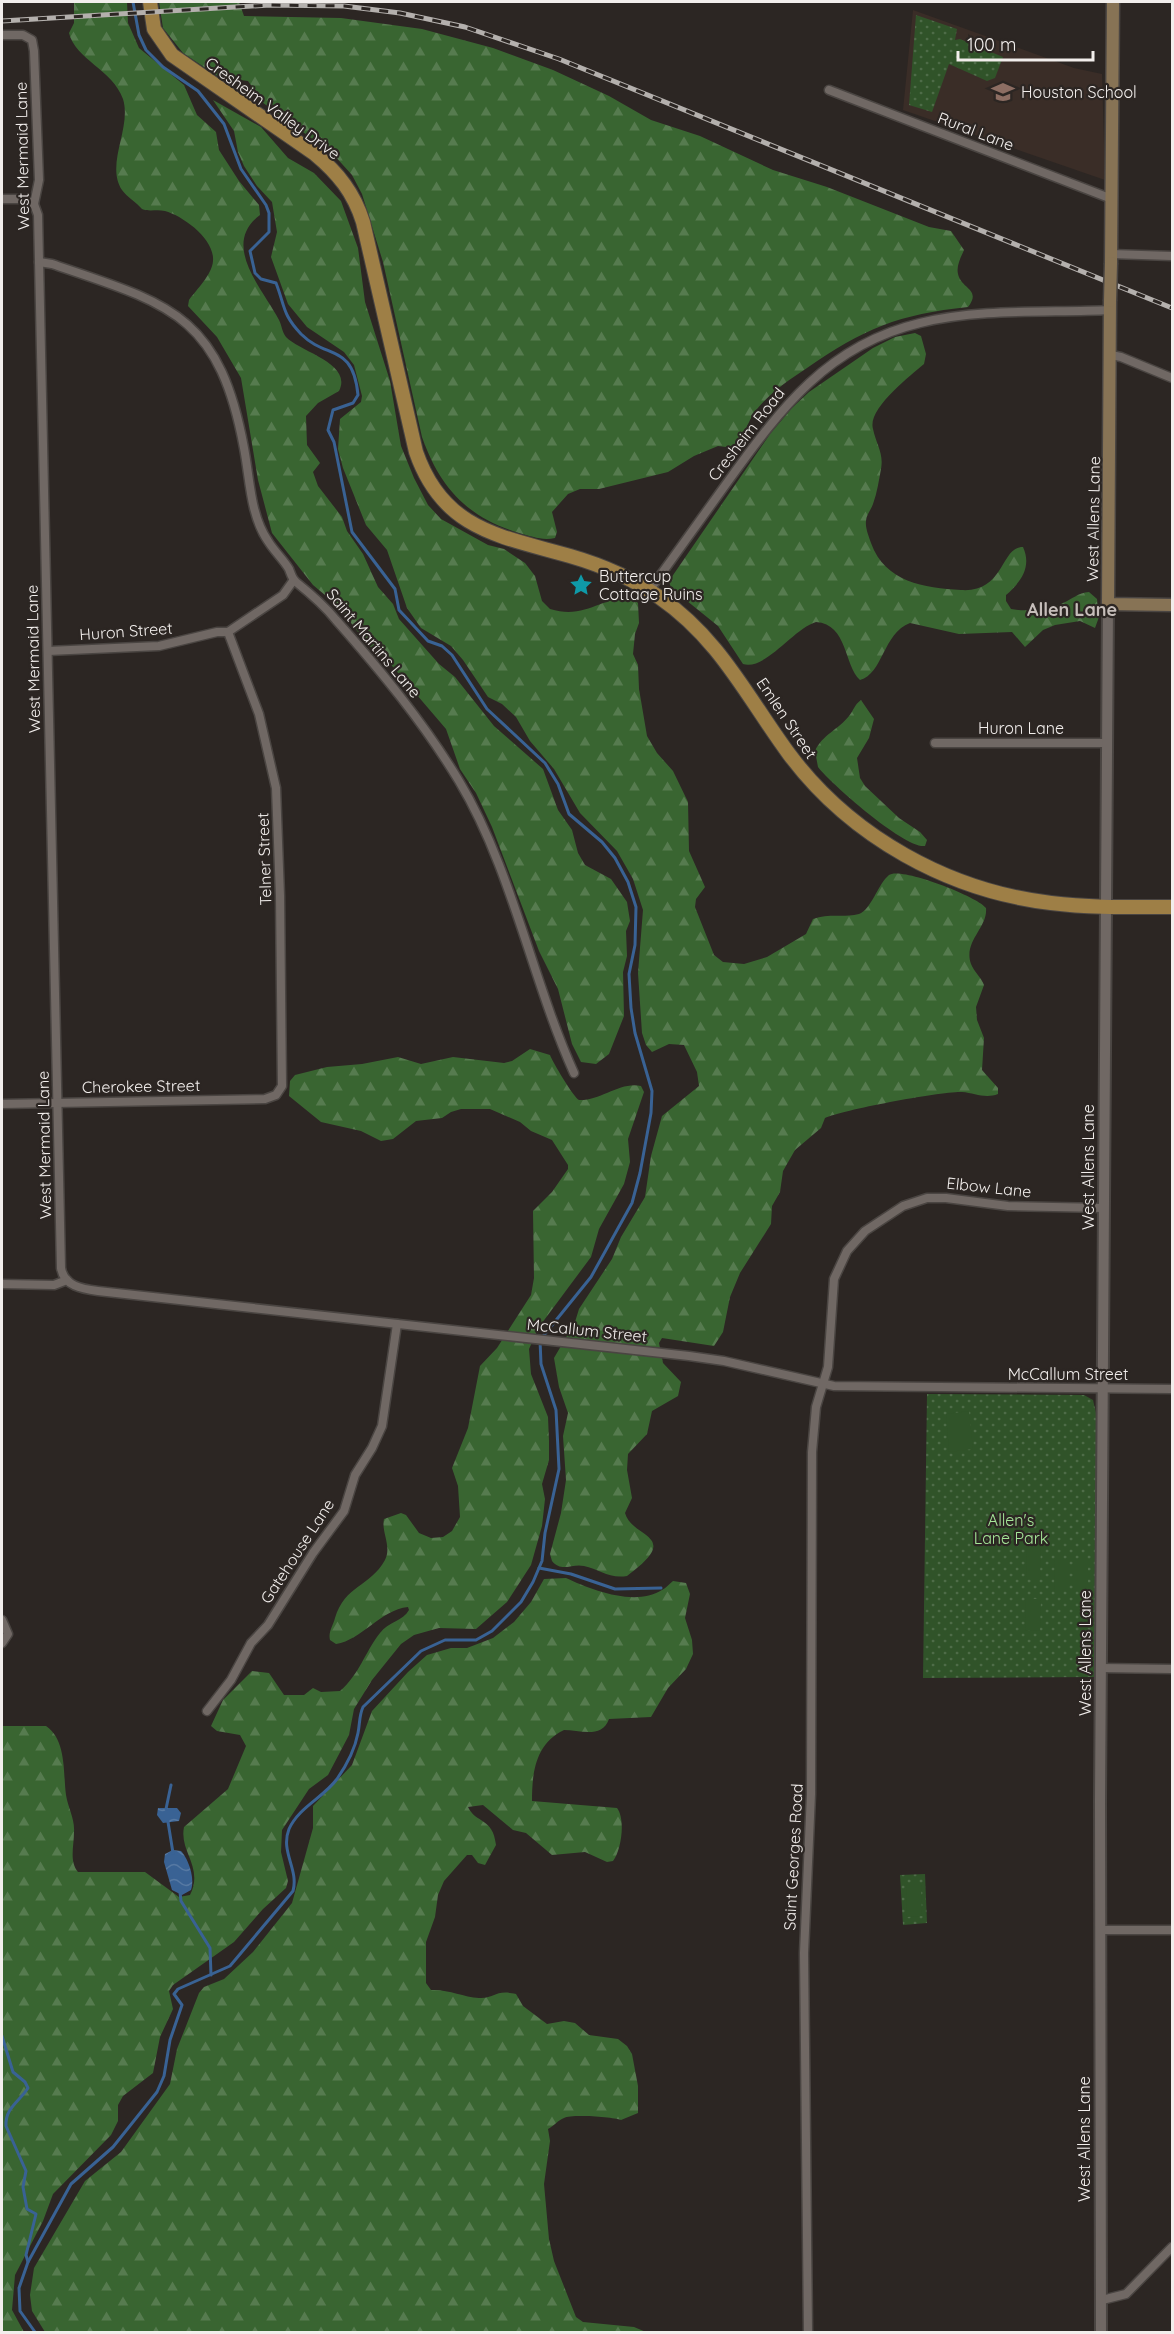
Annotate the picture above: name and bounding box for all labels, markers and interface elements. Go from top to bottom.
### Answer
scale bar [958,24,1093,62]
text: 100 m [967,33,1016,56]
street label: Cresheim Valley Drive [202,52,344,164]
school or university icon: Houston School [990,79,1016,105]
street label: West Mermaid Lane [11,82,33,230]
place label: Houston School [1021,82,1137,102]
street label: Rural Lane [935,107,1017,155]
street label: Cresheim Road [703,383,789,485]
street label: West Allens Lane [1082,456,1104,582]
place label: Buttercup Cottage Ruins [599,566,703,604]
place icon: Buttercup Cottage Ruins [568,572,594,598]
street label: Saint Martins Lane [322,584,426,702]
street label: West Mermaid Lane [22,585,44,733]
district label: Allen Lane [1027,598,1117,621]
street label: Huron Street [79,618,173,644]
street label: Emlen Street [753,674,821,762]
street label: Huron Lane [978,718,1064,738]
street label: Telner Street [252,812,276,906]
street label: West Mermaid Lane [33,1071,55,1219]
street label: Cherokee Street [82,1075,200,1097]
street label: West Allens Lane [1078,1104,1098,1230]
street label: Elbow Lane [946,1173,1032,1201]
street label: McCallum Street [526,1314,648,1346]
street label: McCallum Street [1008,1364,1128,1384]
street label: Gatehouse Lane [256,1495,338,1607]
park label: Allen's Lane Park [974,1510,1048,1548]
street label: West Allens Lane [1075,1590,1095,1716]
street label: Saint Georges Road [779,1783,807,1931]
street label: West Allens Lane [1074,2076,1094,2202]

